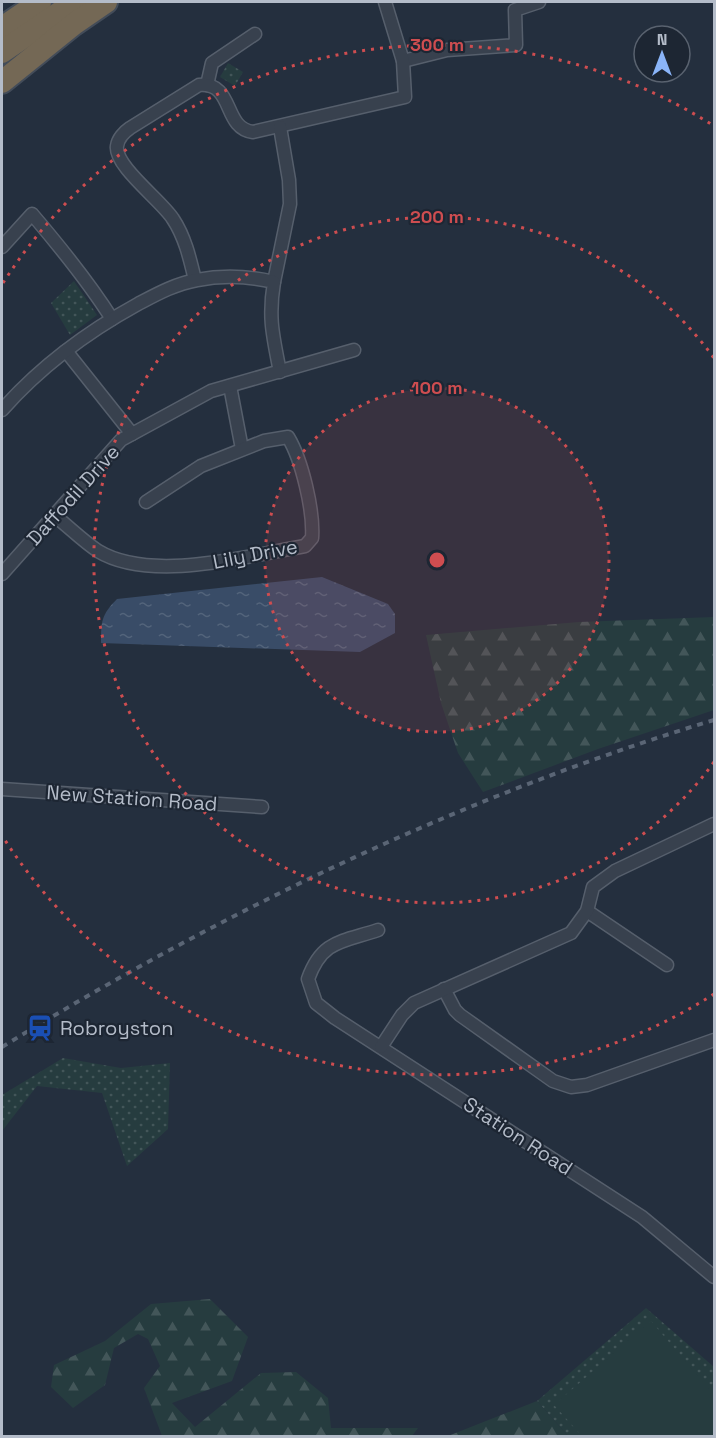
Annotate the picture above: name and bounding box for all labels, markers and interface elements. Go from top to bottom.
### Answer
north arrow [632,24,692,84]
text: N [657,29,667,50]
text: 300 m [410,33,464,56]
text: 200 m [410,205,464,228]
text: 100 m [411,376,463,399]
street label: Daffodil Drive [21,439,125,551]
street label: Lily Drive [210,533,300,575]
centre of rings [427,550,447,570]
street label: New Station Road [46,779,218,817]
station icon: Robroyston [25,1013,55,1043]
place label: Robroyston [60,1015,173,1041]
street label: Station Road [458,1091,578,1181]

